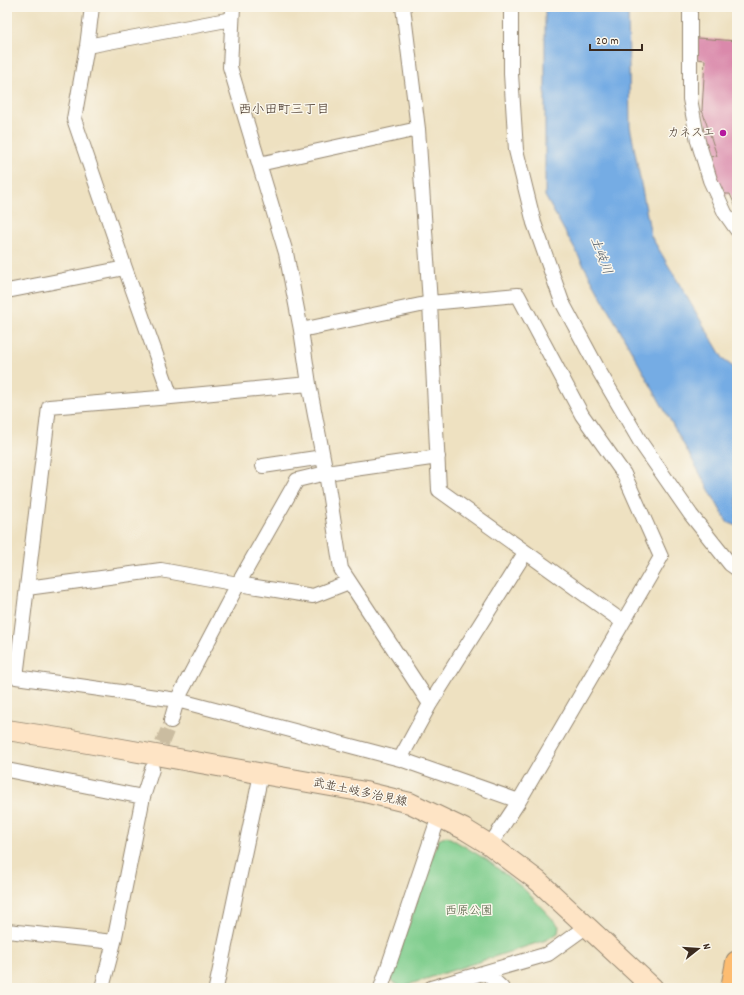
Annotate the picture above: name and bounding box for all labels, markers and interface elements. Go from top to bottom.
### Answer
scale bar [590,26,642,52]
text: 20 m [596,33,619,50]
district label: 西小田町三丁目 [238,101,330,120]
place label: カネスエ [667,125,715,142]
marker: カネスエ [718,128,728,138]
water label: 土岐川 [584,234,616,278]
street label: 武並土岐多治見線 [311,775,409,811]
park label: 西原公園 [445,903,493,920]
north arrow [678,929,718,969]
text: N [697,942,714,952]

